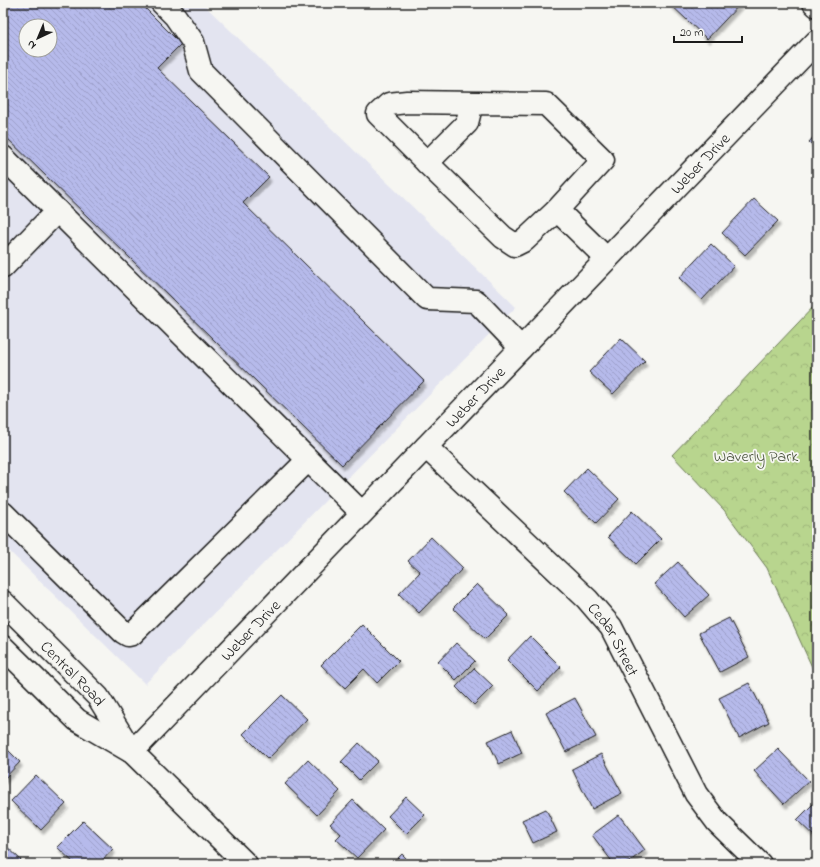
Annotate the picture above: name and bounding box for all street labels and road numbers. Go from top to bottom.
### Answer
street label: Weber Drive [665,127,737,201]
street label: Weber Drive [441,361,512,434]
street label: Weber Drive [216,594,288,667]
street label: Cedar Street [581,598,644,681]
street label: Central Road [34,636,111,711]

